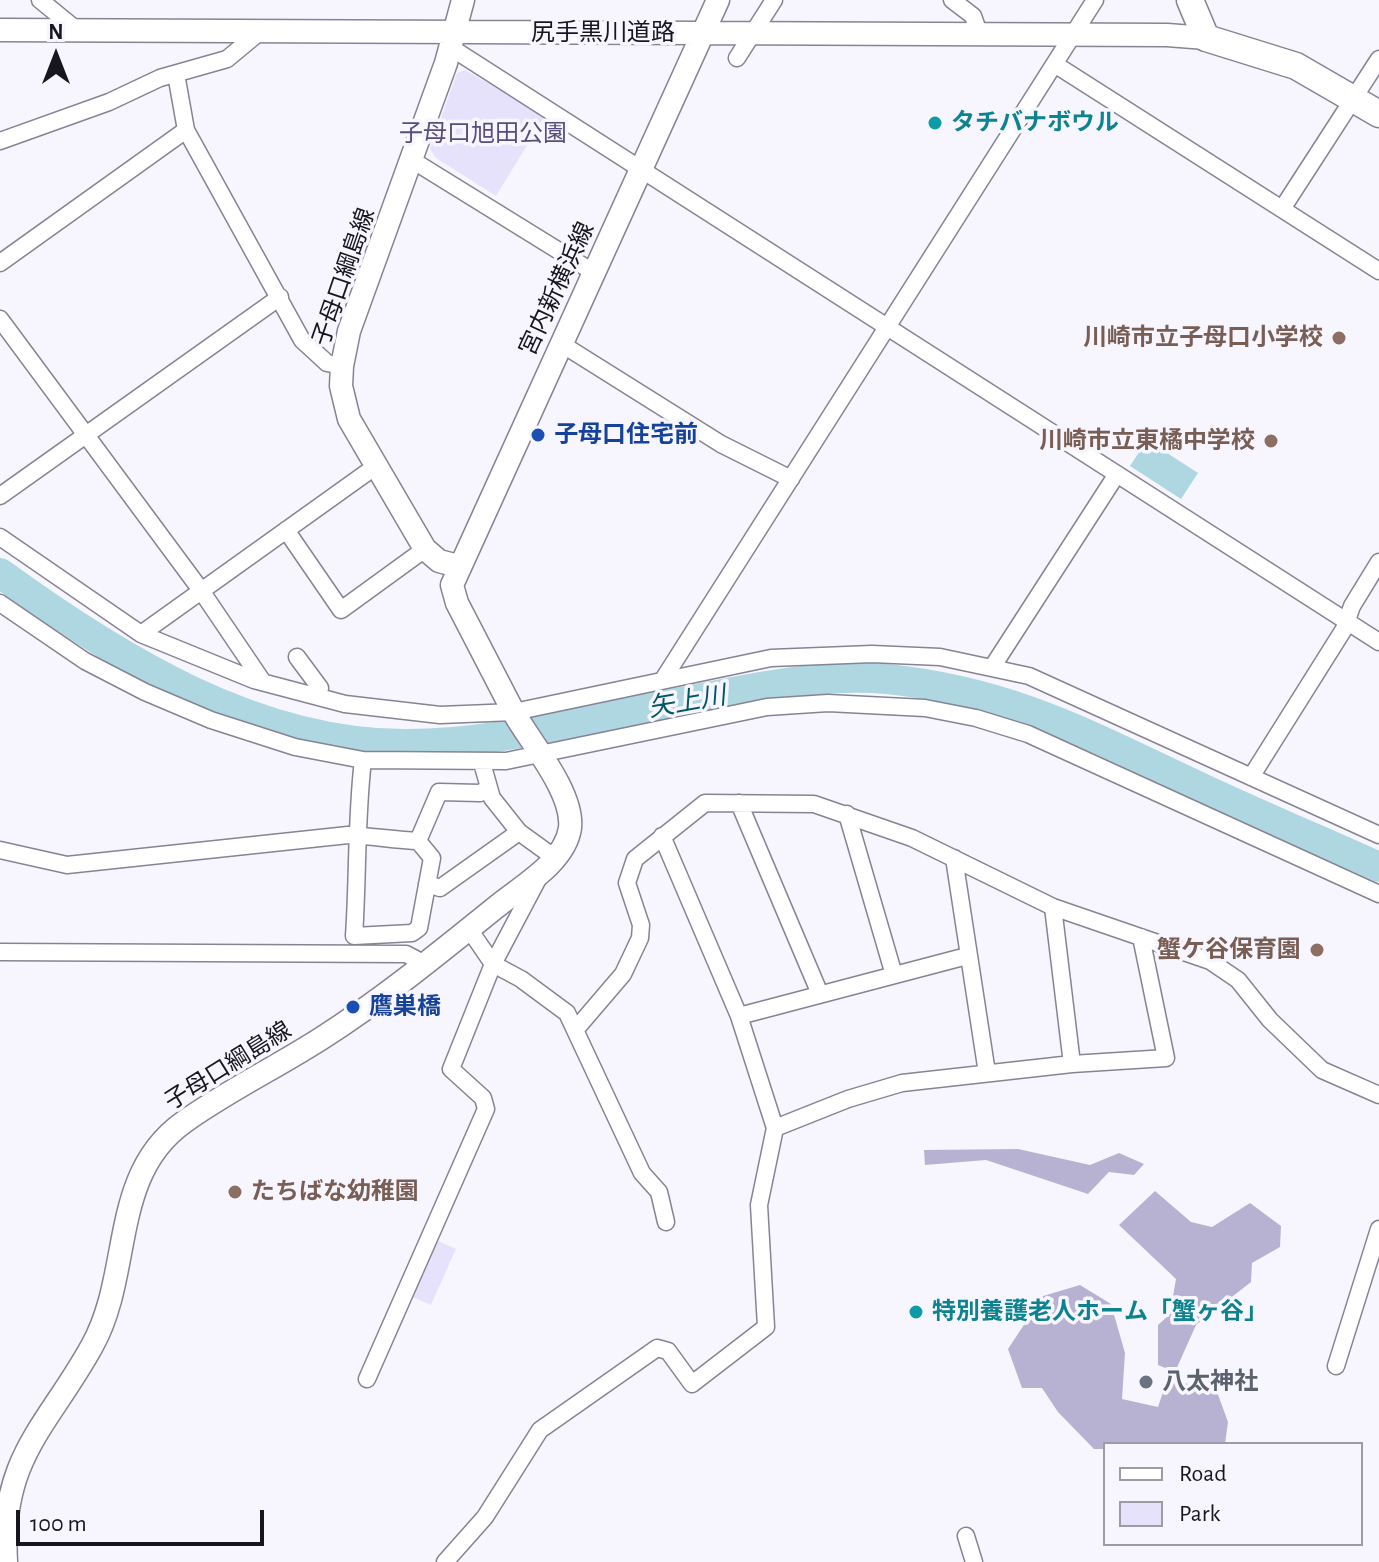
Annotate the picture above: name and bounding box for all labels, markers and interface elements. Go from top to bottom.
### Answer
north arrow [16,16,96,96]
street label: 尻手黒川道路 [531,19,675,47]
text: N [48,21,64,43]
place label: タチバナボウル [951,109,1119,137]
marker: タチバナボウル [926,114,944,132]
park label: 子母口旭田公園 [399,120,567,148]
street label: 子母口綱島線 [307,204,381,350]
street label: 宮内新横浜線 [514,218,600,360]
place label: 川崎市立子母口小学校 [1083,324,1323,352]
marker: 川崎市立子母口小学校 [1330,329,1348,347]
place label: 子母口住宅前 [554,421,698,449]
marker: 子母口住宅前 [529,426,547,444]
place label: 川崎市立東橘中学校 [1039,427,1255,455]
marker: 川崎市立東橘中学校 [1262,432,1280,450]
water label: 矢上川 [646,680,728,724]
place label: 蟹ケ谷保育園 [1157,936,1301,964]
marker: 蟹ケ谷保育園 [1308,941,1326,959]
place label: 鷹巣橋 [369,993,441,1021]
marker: 鷹巣橋 [344,998,362,1016]
street label: 子母口綱島線 [159,1016,297,1116]
place label: たちばな幼稚園 [251,1178,419,1206]
marker: たちばな幼稚園 [226,1183,244,1201]
place label: 特別養護老人ホーム「蟹ヶ谷」 [932,1298,1268,1326]
marker: 特別養護老人ホーム「蟹ヶ谷」 [907,1303,925,1321]
place label: 八太神社 [1162,1368,1258,1396]
marker: 八太神社 [1137,1373,1155,1391]
legend [1103,1442,1363,1546]
text: Road [1179,1462,1227,1486]
scale bar [20,1494,268,1544]
text: Park [1179,1502,1220,1526]
text: 100 m [30,1512,87,1536]

